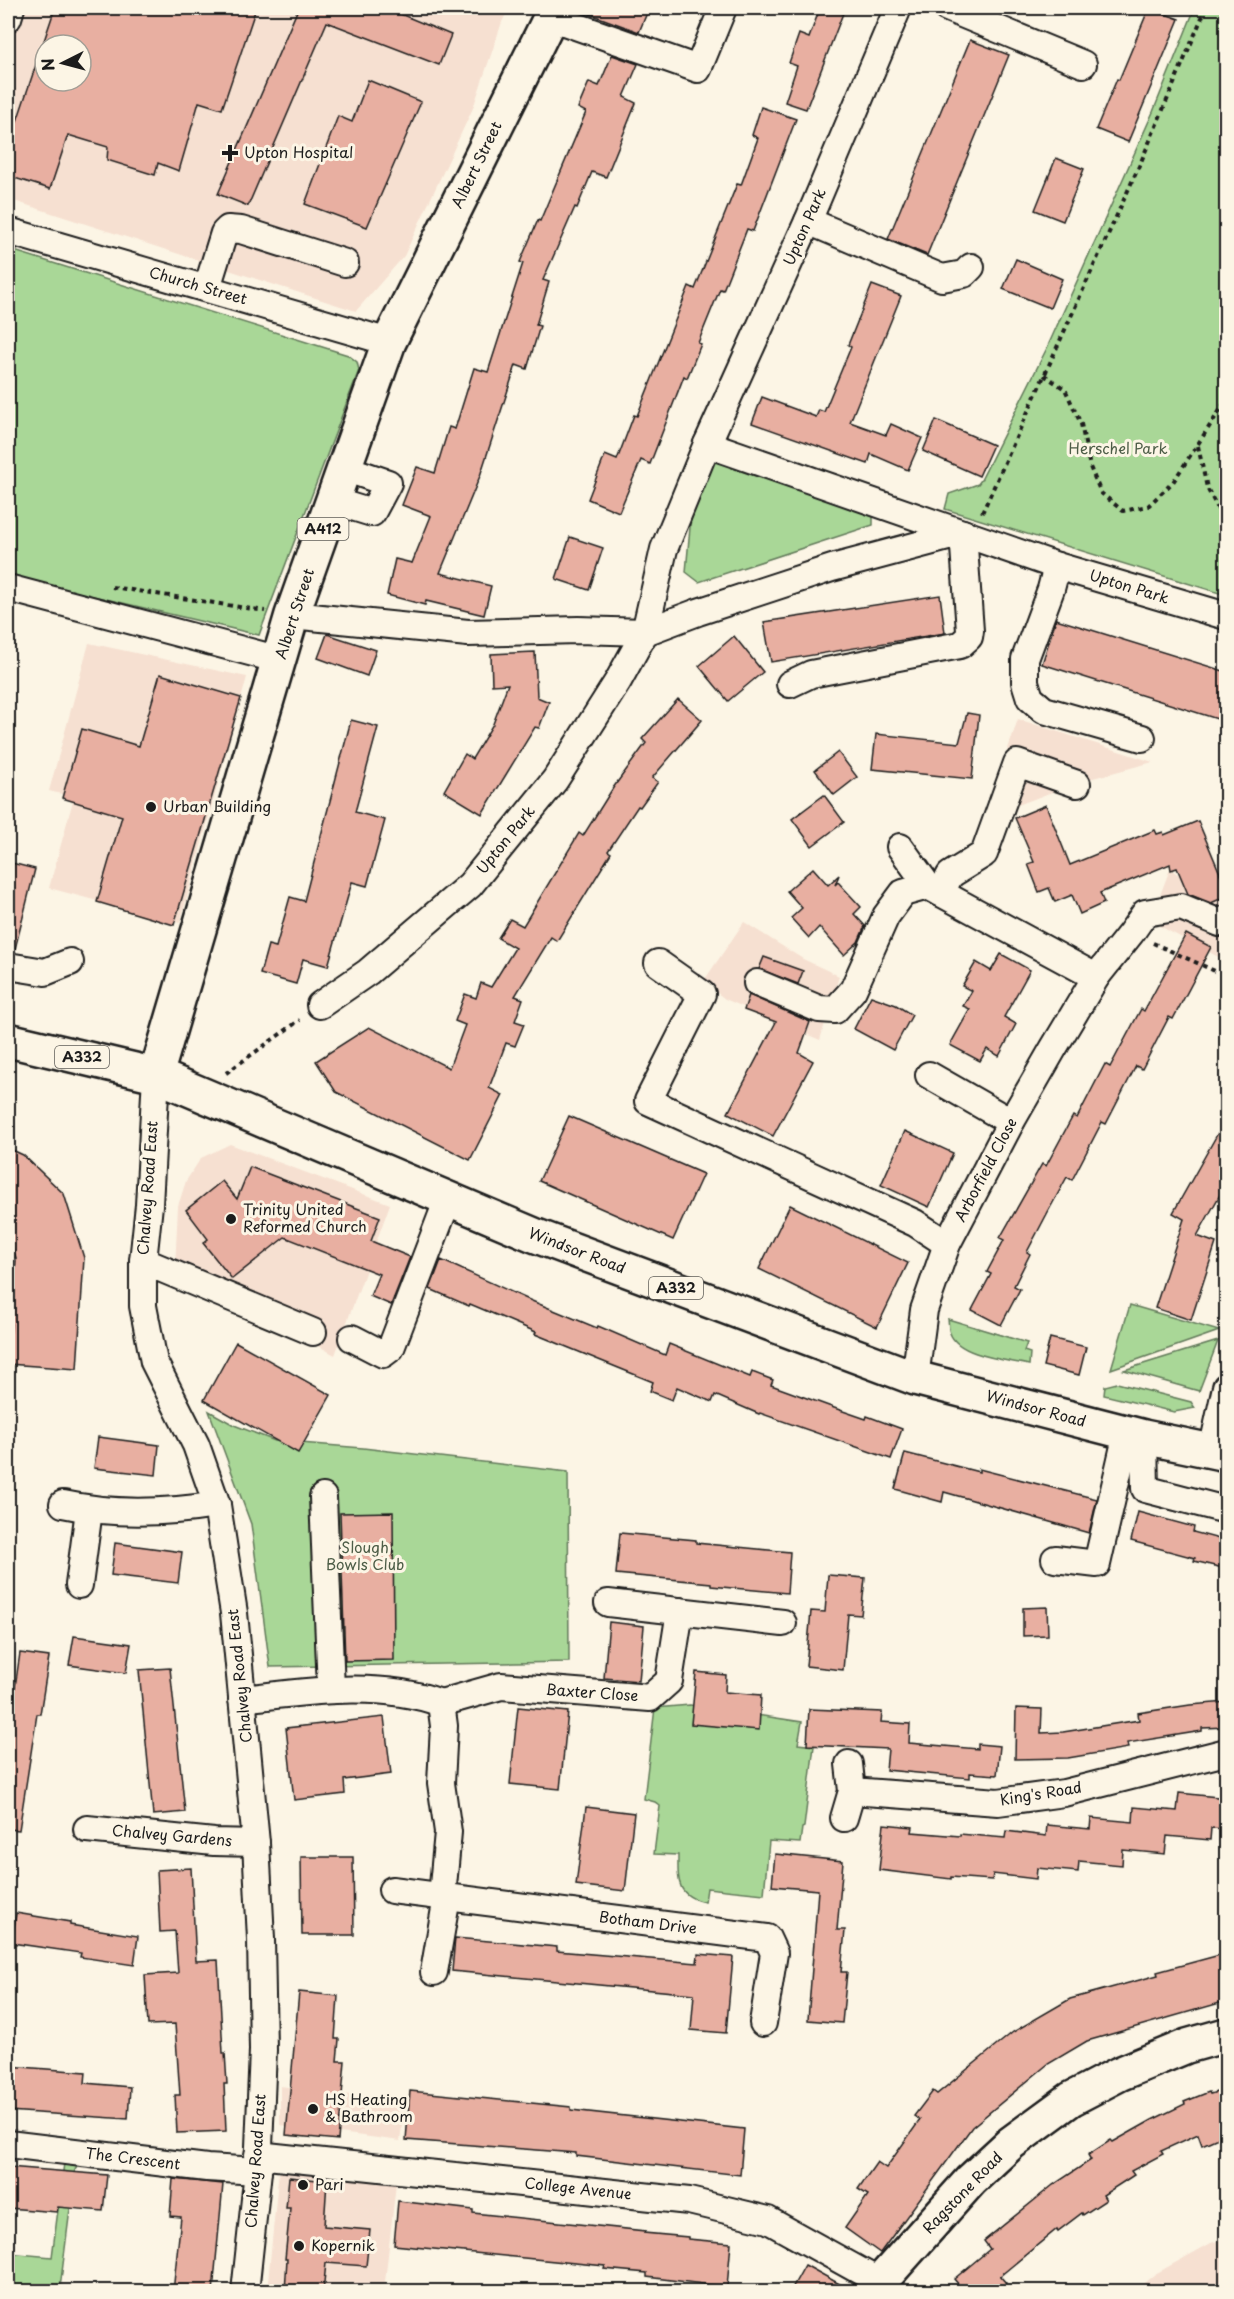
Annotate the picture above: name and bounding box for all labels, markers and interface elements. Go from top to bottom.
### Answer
north arrow [33,33,93,93]
text: N [34,57,60,72]
street label: Albert Street [445,117,507,212]
place label: Upton Hospital [244,140,353,163]
marker: Upton Hospital [221,144,239,162]
street label: Upton Park [776,184,831,269]
street label: Church Street [147,260,250,310]
park label: Herschel Park [1068,436,1168,459]
road number: A412 [298,518,348,540]
street label: Upton Park [1087,563,1172,609]
street label: Albert Street [268,565,319,662]
place label: Urban Building [163,794,271,817]
marker: Urban Building [144,800,158,814]
street label: Upton Park [470,800,540,878]
road number: A332 [55,1046,109,1068]
street label: Arborfield Close [948,1113,1022,1225]
street label: Chalvey Road East [130,1120,163,1256]
place label: Trinity United Reformed Church [243,1197,367,1237]
marker: Trinity United Reformed Church [224,1212,238,1226]
street label: Windsor Road [526,1221,629,1279]
road number: A332 [649,1277,703,1299]
street label: Windsor Road [984,1383,1089,1432]
park label: Slough Bowls Club [326,1535,404,1575]
street label: Chalvey Road East [220,1608,257,1744]
street label: Baxter Close [545,1677,639,1706]
street label: King's Road [998,1775,1083,1810]
street label: Chalvey Gardens [111,1818,233,1851]
street label: Botham Drive [598,1904,698,1939]
place label: HS Heating & Bathroom [325,2087,413,2127]
street label: Chalvey Road East [238,2093,271,2229]
marker: HS Heating & Bathroom [306,2102,320,2116]
street label: The Crescent [85,2140,182,2175]
street label: Ragstone Road [917,2146,1007,2238]
street label: College Avenue [523,2170,633,2205]
place label: Pari [315,2172,344,2195]
marker: Pari [296,2178,310,2192]
place label: Kopernik [311,2233,375,2256]
marker: Kopernik [292,2239,306,2253]

